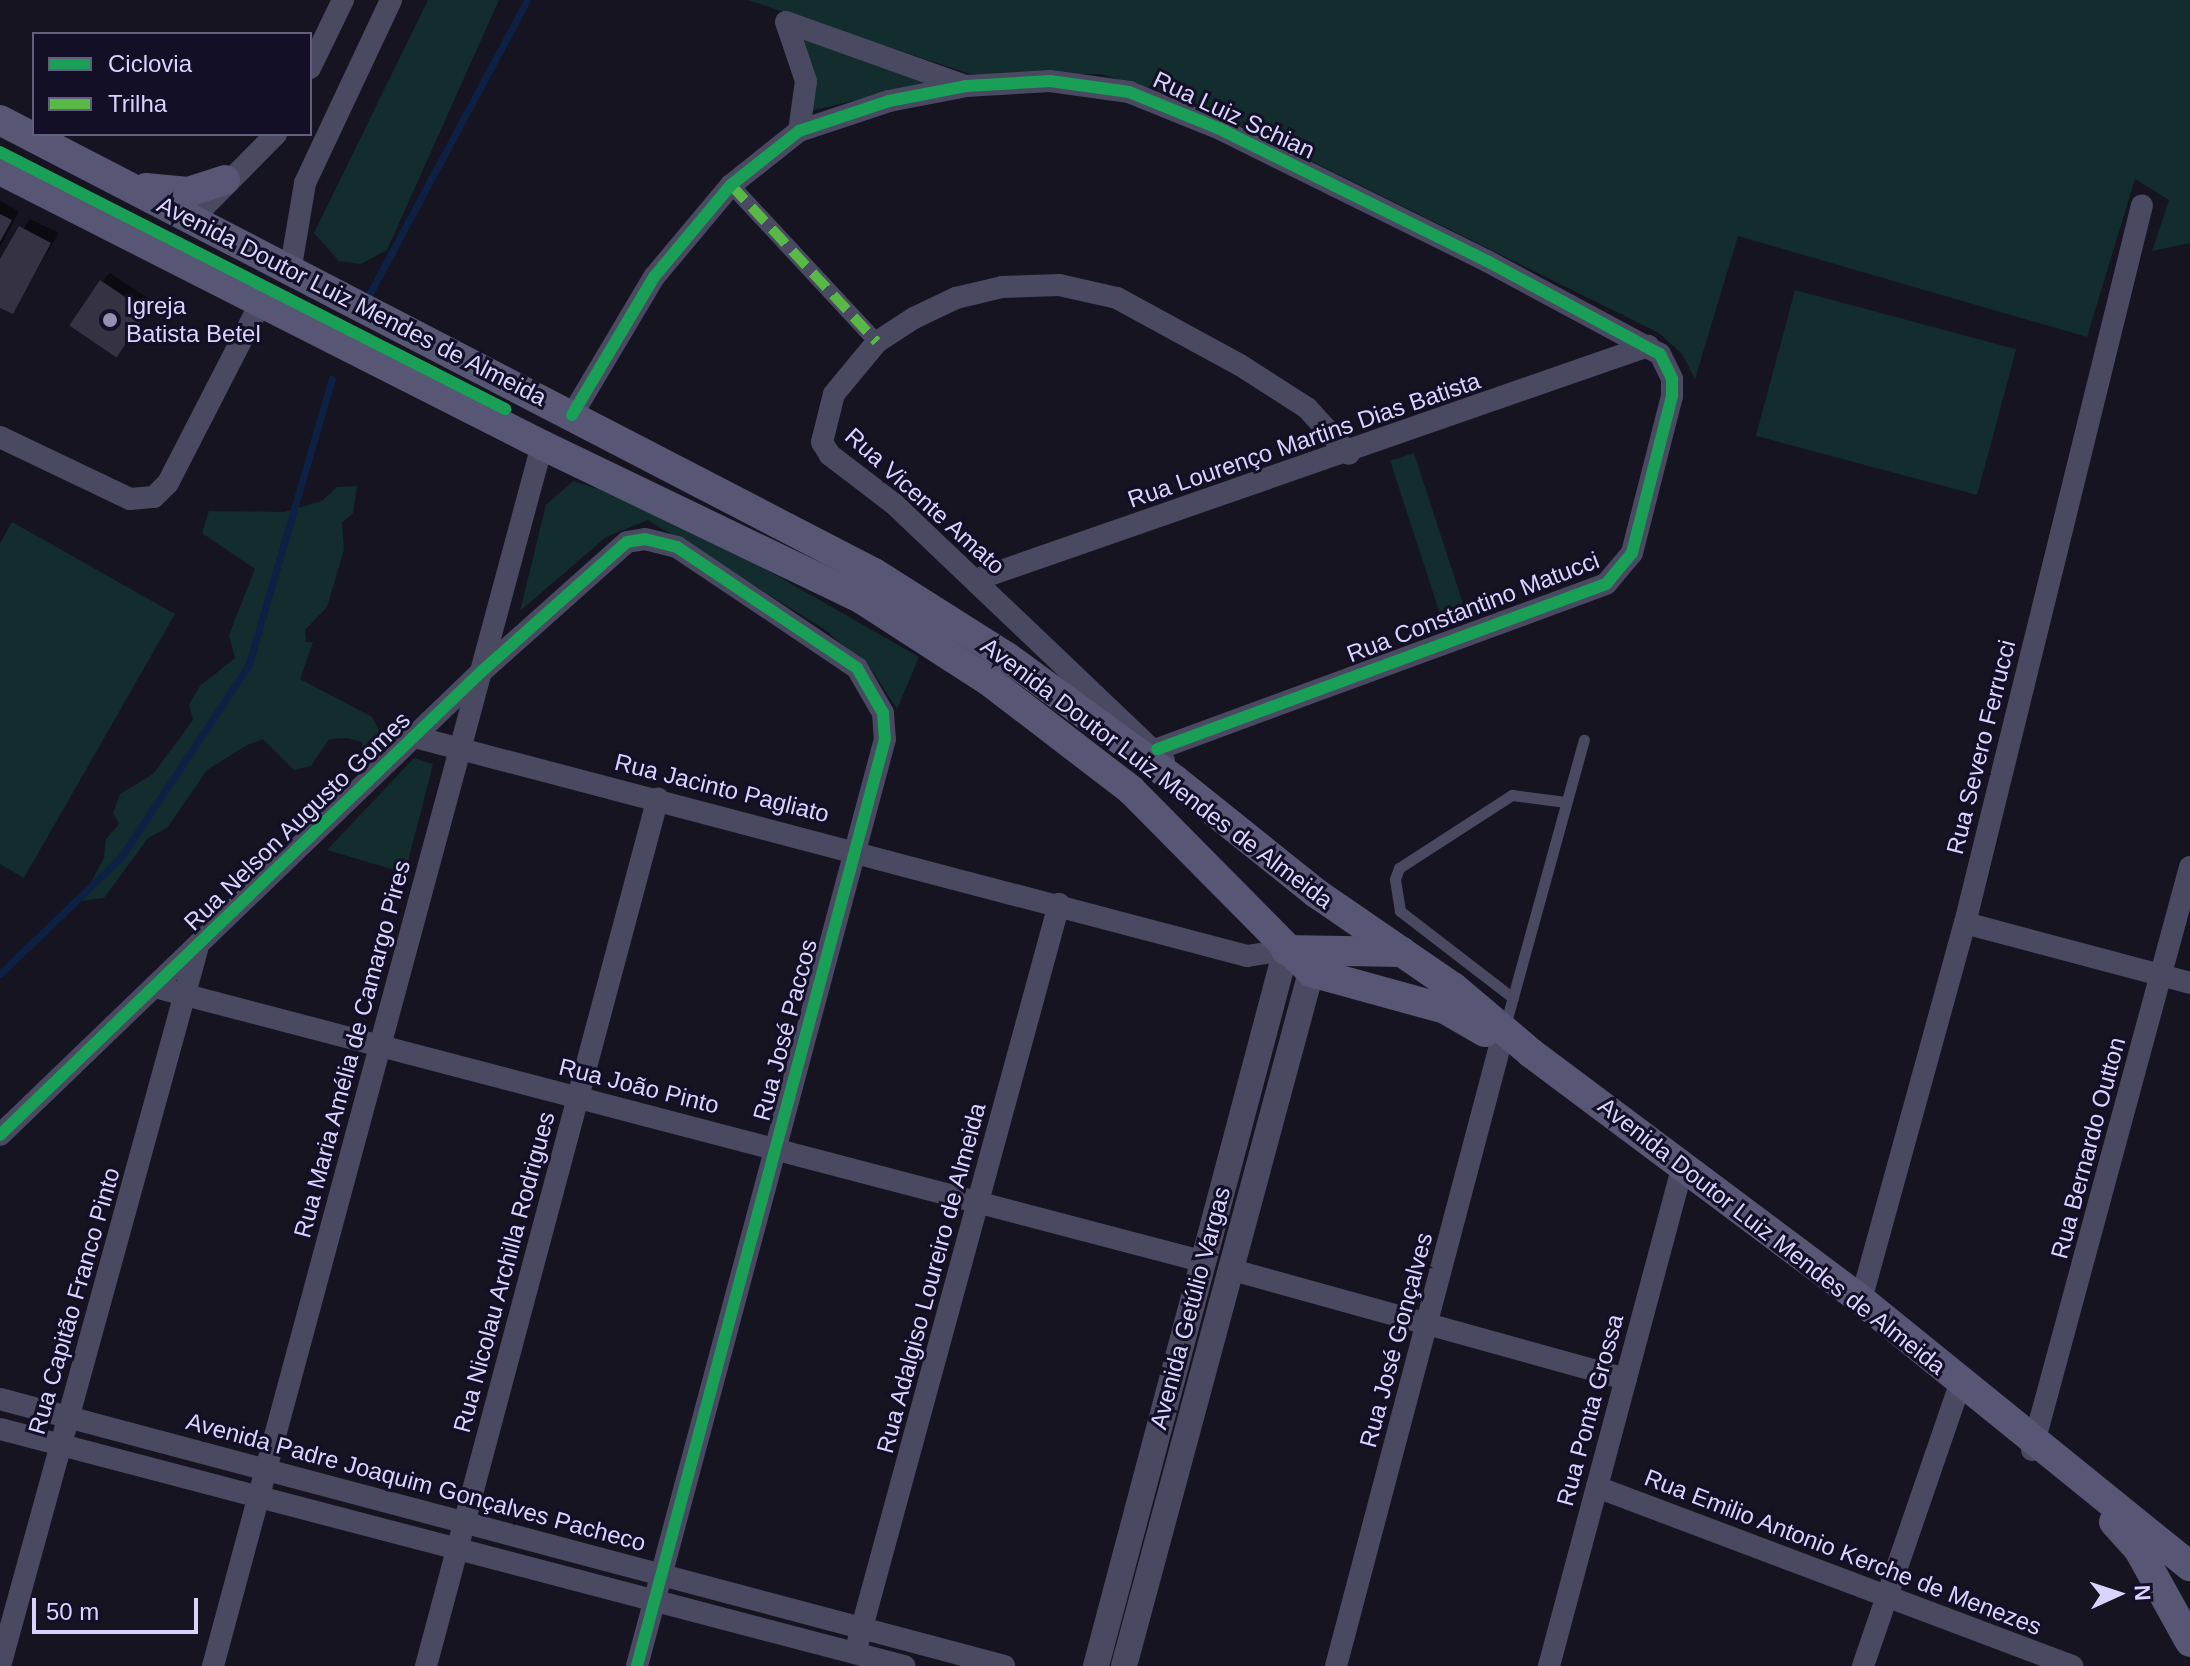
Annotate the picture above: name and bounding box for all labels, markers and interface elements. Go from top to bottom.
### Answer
legend [32,32,312,136]
text: Ciclovia [108,50,192,77]
street label: Rua Luiz Schian [1149,65,1319,165]
text: Trilha [108,90,167,117]
street label: Avenida Doutor Luiz Mendes de Almeida [152,190,552,412]
place label: Igreja Batista Betel [126,292,261,348]
marker: Igreja Batista Betel [101,311,119,329]
street label: Rua Lourenço Martins Dias Batista [1124,366,1484,514]
street label: Rua Vicente Amato [839,421,1011,581]
street label: Rua Constantino Matucci [1343,546,1603,668]
street label: Avenida Doutor Luiz Mendes de Almeida [975,631,1339,915]
street label: Rua Severo Ferrucci [1940,637,2022,857]
street label: Rua Nelson Augusto Gomes [178,705,416,937]
street label: Rua Jacinto Pagliato [612,747,832,829]
street label: Rua Maria Amélia de Camargo Pires [288,857,416,1241]
street label: Rua José Paccos [747,936,823,1124]
street label: Rua Bernardo Outton [2045,1034,2131,1262]
street label: Rua João Pinto [556,1052,722,1120]
street label: Avenida Doutor Luiz Mendes de Almeida [1592,1091,1952,1381]
street label: Rua Adalgiso Loureiro de Almeida [870,1098,992,1458]
street label: Rua Nicolau Archilla Rodrigues [447,1108,561,1436]
street label: Rua Capitão Franco Pinto [22,1164,126,1438]
street label: Avenida Getúlio Vargas [1144,1184,1236,1432]
street label: Rua José Gonçalves [1353,1229,1439,1451]
street label: Rua Ponta Grossa [1551,1311,1629,1509]
street label: Avenida Padre Joaquim Gonçalves Pacheco [183,1407,649,1557]
street label: Rua Emilio Antonio Kerche de Menezes [1640,1463,2046,1641]
north arrow [2078,1554,2158,1634]
scale bar [36,1582,202,1632]
text: N [2130,1584,2155,1601]
text: 50 m [46,1598,99,1625]

